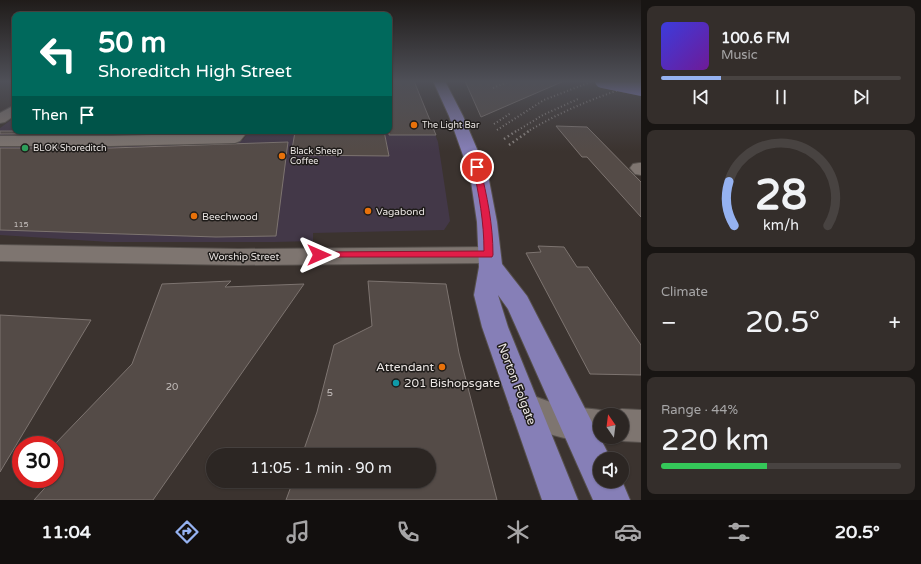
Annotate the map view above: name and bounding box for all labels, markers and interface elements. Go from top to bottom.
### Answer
text: 50 m [98,26,166,60]
icon: left [32,28,84,80]
text: 100.6 FM [721,29,790,47]
text: Music [721,47,758,63]
text: Shoreditch High Street [98,60,292,82]
icon: previous [690,86,712,108]
icon: pause [770,86,792,108]
icon: next [850,86,872,108]
icon: arrive [76,104,98,126]
text: Then [32,106,68,124]
marker: The Light Bar [409,120,419,130]
place label: The Light Bar [422,120,480,131]
marker: BLOK Shoreditch [20,143,30,153]
place label: BLOK Shoreditch [33,143,107,154]
place label: Black Sheep Coffee [290,146,343,167]
pin [460,150,494,184]
marker: Black Sheep Coffee [277,151,287,161]
icon: arrive [466,156,488,178]
text: 28 [755,171,807,221]
marker: Vagabond [363,206,373,216]
place label: Vagabond [376,206,425,218]
marker: Beechwood [189,211,199,221]
place label: Beechwood [202,211,258,223]
text: km/h [763,217,799,234]
house number: 115 [13,220,29,229]
position arrow [298,234,340,276]
street label: Worship Street [209,251,279,263]
text: Climate [661,284,708,300]
text: 20.5° [745,304,820,341]
text: − [661,310,677,336]
text: + [889,310,901,336]
street label: Norton Folgate [495,341,539,427]
place label: Attendant [376,360,434,374]
marker: Attendant [437,362,447,372]
place label: 201 Bishopsgate [404,376,500,390]
marker: 201 Bishopsgate [391,378,401,388]
house number: 20 [166,381,178,393]
house number: 5 [327,387,333,399]
text: Range · 44% [661,402,738,418]
north arrow [593,408,629,444]
map controls [593,408,629,488]
text: 220 km [661,422,769,459]
speed limit sign: 30 [12,436,64,488]
button: sound [593,452,629,488]
text: 11:05 · 1 min · 90 m [250,459,392,477]
icon: directions [173,518,201,546]
icon: music [284,518,312,546]
icon: phone [394,518,422,546]
icon: climate [504,518,532,546]
icon: car [614,518,642,546]
icon: filters [725,518,753,546]
text: 11:04 [41,521,91,543]
text: 20.5° [835,521,880,543]

